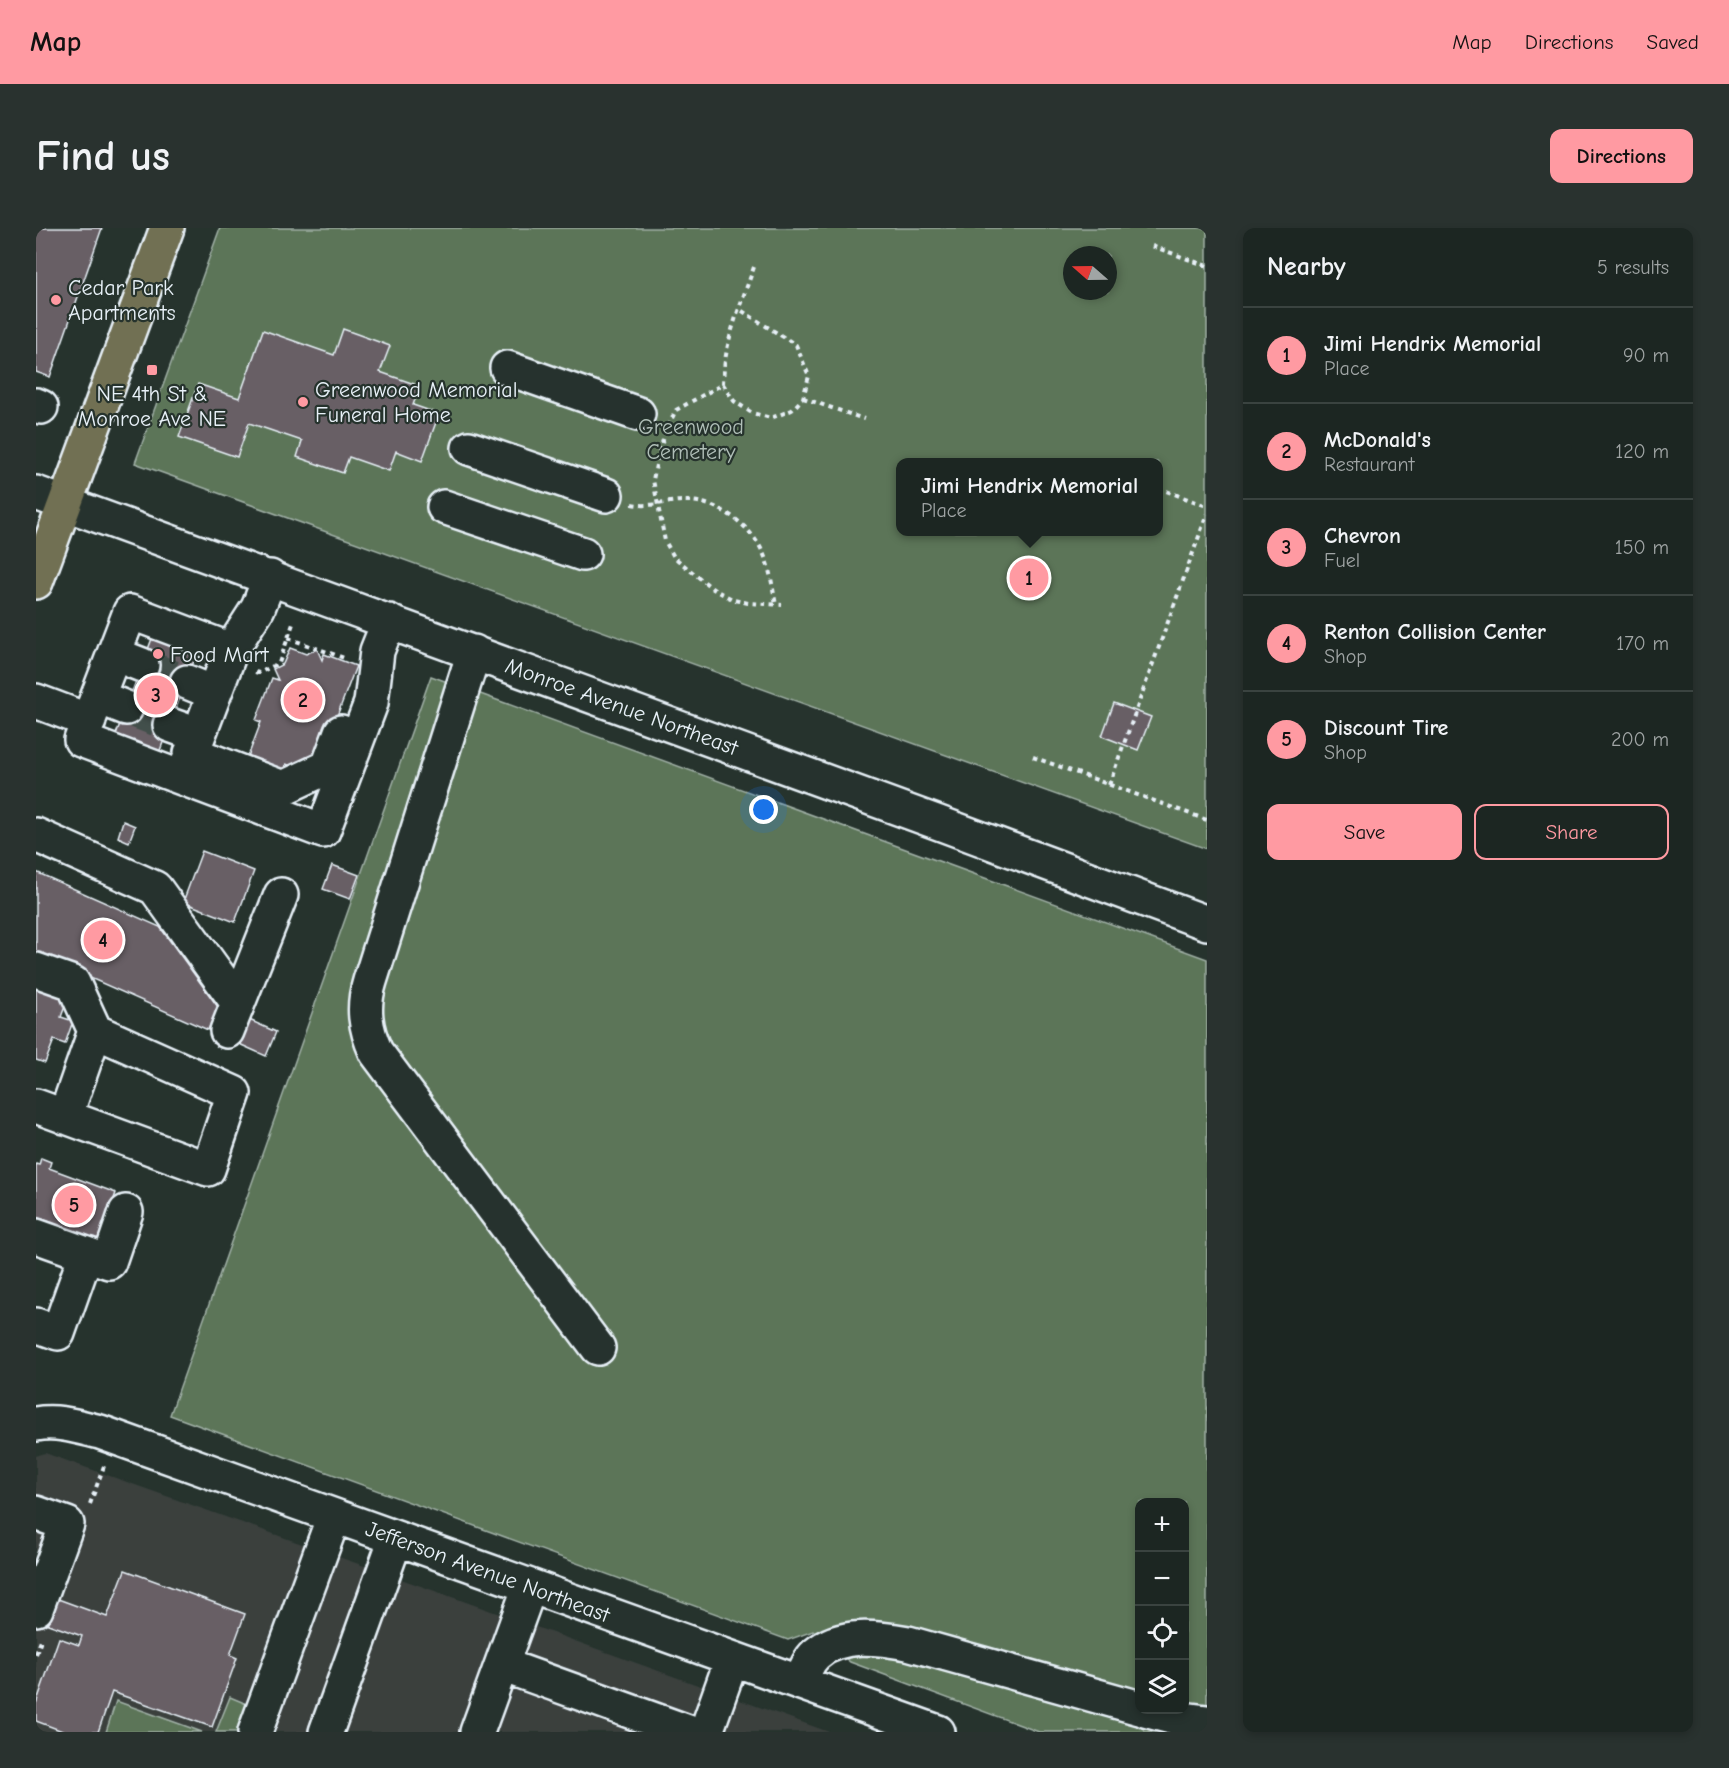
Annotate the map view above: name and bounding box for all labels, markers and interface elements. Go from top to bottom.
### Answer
text: Map [30,26,81,58]
text: Map [1452,30,1492,54]
text: Directions [1525,30,1614,54]
text: Saved [1647,30,1699,54]
button: Directions [1550,129,1693,183]
text: Find us [36,132,170,181]
north arrow [1063,246,1117,300]
text: Nearby [1267,252,1346,282]
text: 5 results [1597,256,1669,279]
place label: Cedar Park Apartments [68,275,176,326]
marker: Cedar Park Apartments [49,293,63,307]
text: Jimi Hendrix Memorial [1324,331,1541,357]
text: 1 [1283,344,1290,367]
text: 90 m [1623,344,1669,367]
text: Place [1324,357,1370,380]
marker: NE 4th St & Monroe Ave NE [145,363,159,377]
place label: Greenwood Memorial Funeral Home [315,377,518,428]
place label: NE 4th St & Monroe Ave NE [78,381,226,432]
marker: Greenwood Memorial Funeral Home [296,395,310,409]
park label: Greenwood Cemetery [638,414,744,465]
text: McDonald's [1324,427,1431,453]
text: 2 [1282,440,1291,463]
text: 120 m [1615,440,1669,463]
text: Restaurant [1324,453,1414,476]
popup [896,458,1163,536]
text: Jimi Hendrix Memorial [921,473,1138,499]
text: Place [921,499,966,522]
text: Chevron [1324,523,1401,549]
text: 3 [1282,536,1291,559]
text: 150 m [1615,536,1669,559]
text: Fuel [1324,549,1360,572]
pin: 1 [1010,556,1048,600]
text: Renton Collision Center [1324,619,1546,645]
text: 4 [1282,632,1291,655]
text: 170 m [1616,632,1669,655]
place label: Food Mart [170,642,269,668]
text: Shop [1324,645,1367,668]
marker: Food Mart [151,647,165,661]
street label: Monroe Avenue Northeast [502,653,742,761]
pin: 3 [136,672,176,718]
pin: 2 [284,678,322,722]
text: Discount Tire [1324,715,1448,741]
text: 5 [1281,728,1292,751]
text: 200 m [1611,728,1669,751]
text: Shop [1324,741,1367,764]
your location [749,795,778,824]
button: Save [1267,804,1462,860]
button: Share [1474,804,1669,860]
pin: 4 [84,918,122,962]
pin: 5 [54,1182,93,1228]
map controls [1135,1498,1189,1714]
button: + [1135,1498,1189,1552]
street label: Jefferson Avenue Northeast [362,1516,614,1629]
button: − [1135,1552,1189,1606]
button: locate [1135,1606,1189,1660]
button: layers [1135,1660,1189,1714]

